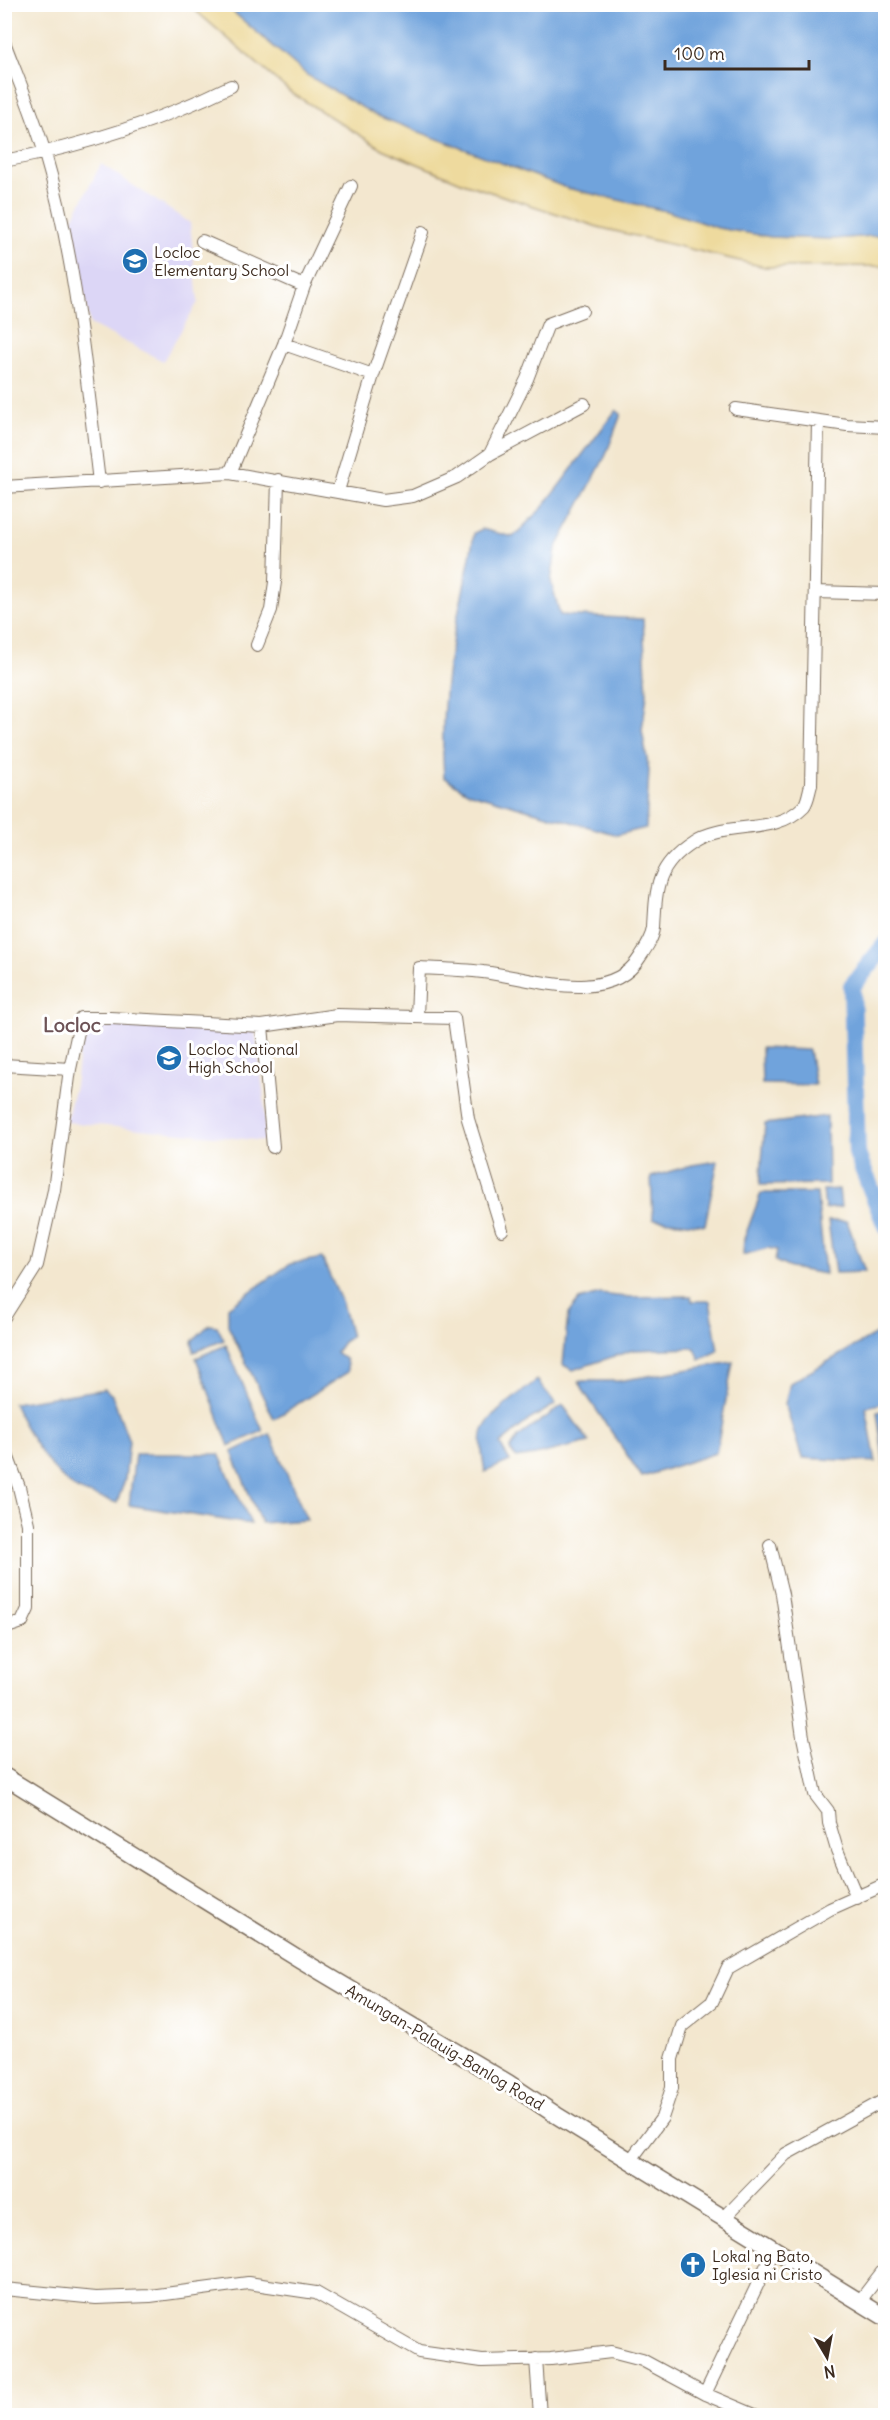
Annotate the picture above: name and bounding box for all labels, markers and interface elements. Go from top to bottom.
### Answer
scale bar [665,33,809,71]
text: 100 m [674,42,725,65]
place label: Locloc Elementary School [154,242,289,280]
school or university icon: Locloc Elementary School [120,246,150,276]
district label: Locloc [43,1012,101,1037]
place label: Locloc National High School [188,1039,298,1077]
school or university icon: Locloc National High School [154,1043,184,1073]
street label: Amungan-Palauig-Banlog Road [342,1980,548,2114]
place label: Lokal ng Bato, Iglesia ni Cristo [712,2246,822,2284]
church icon: Lokal ng Bato, Iglesia ni Cristo [678,2250,708,2280]
north arrow [797,2327,857,2387]
text: N [822,2361,837,2383]

